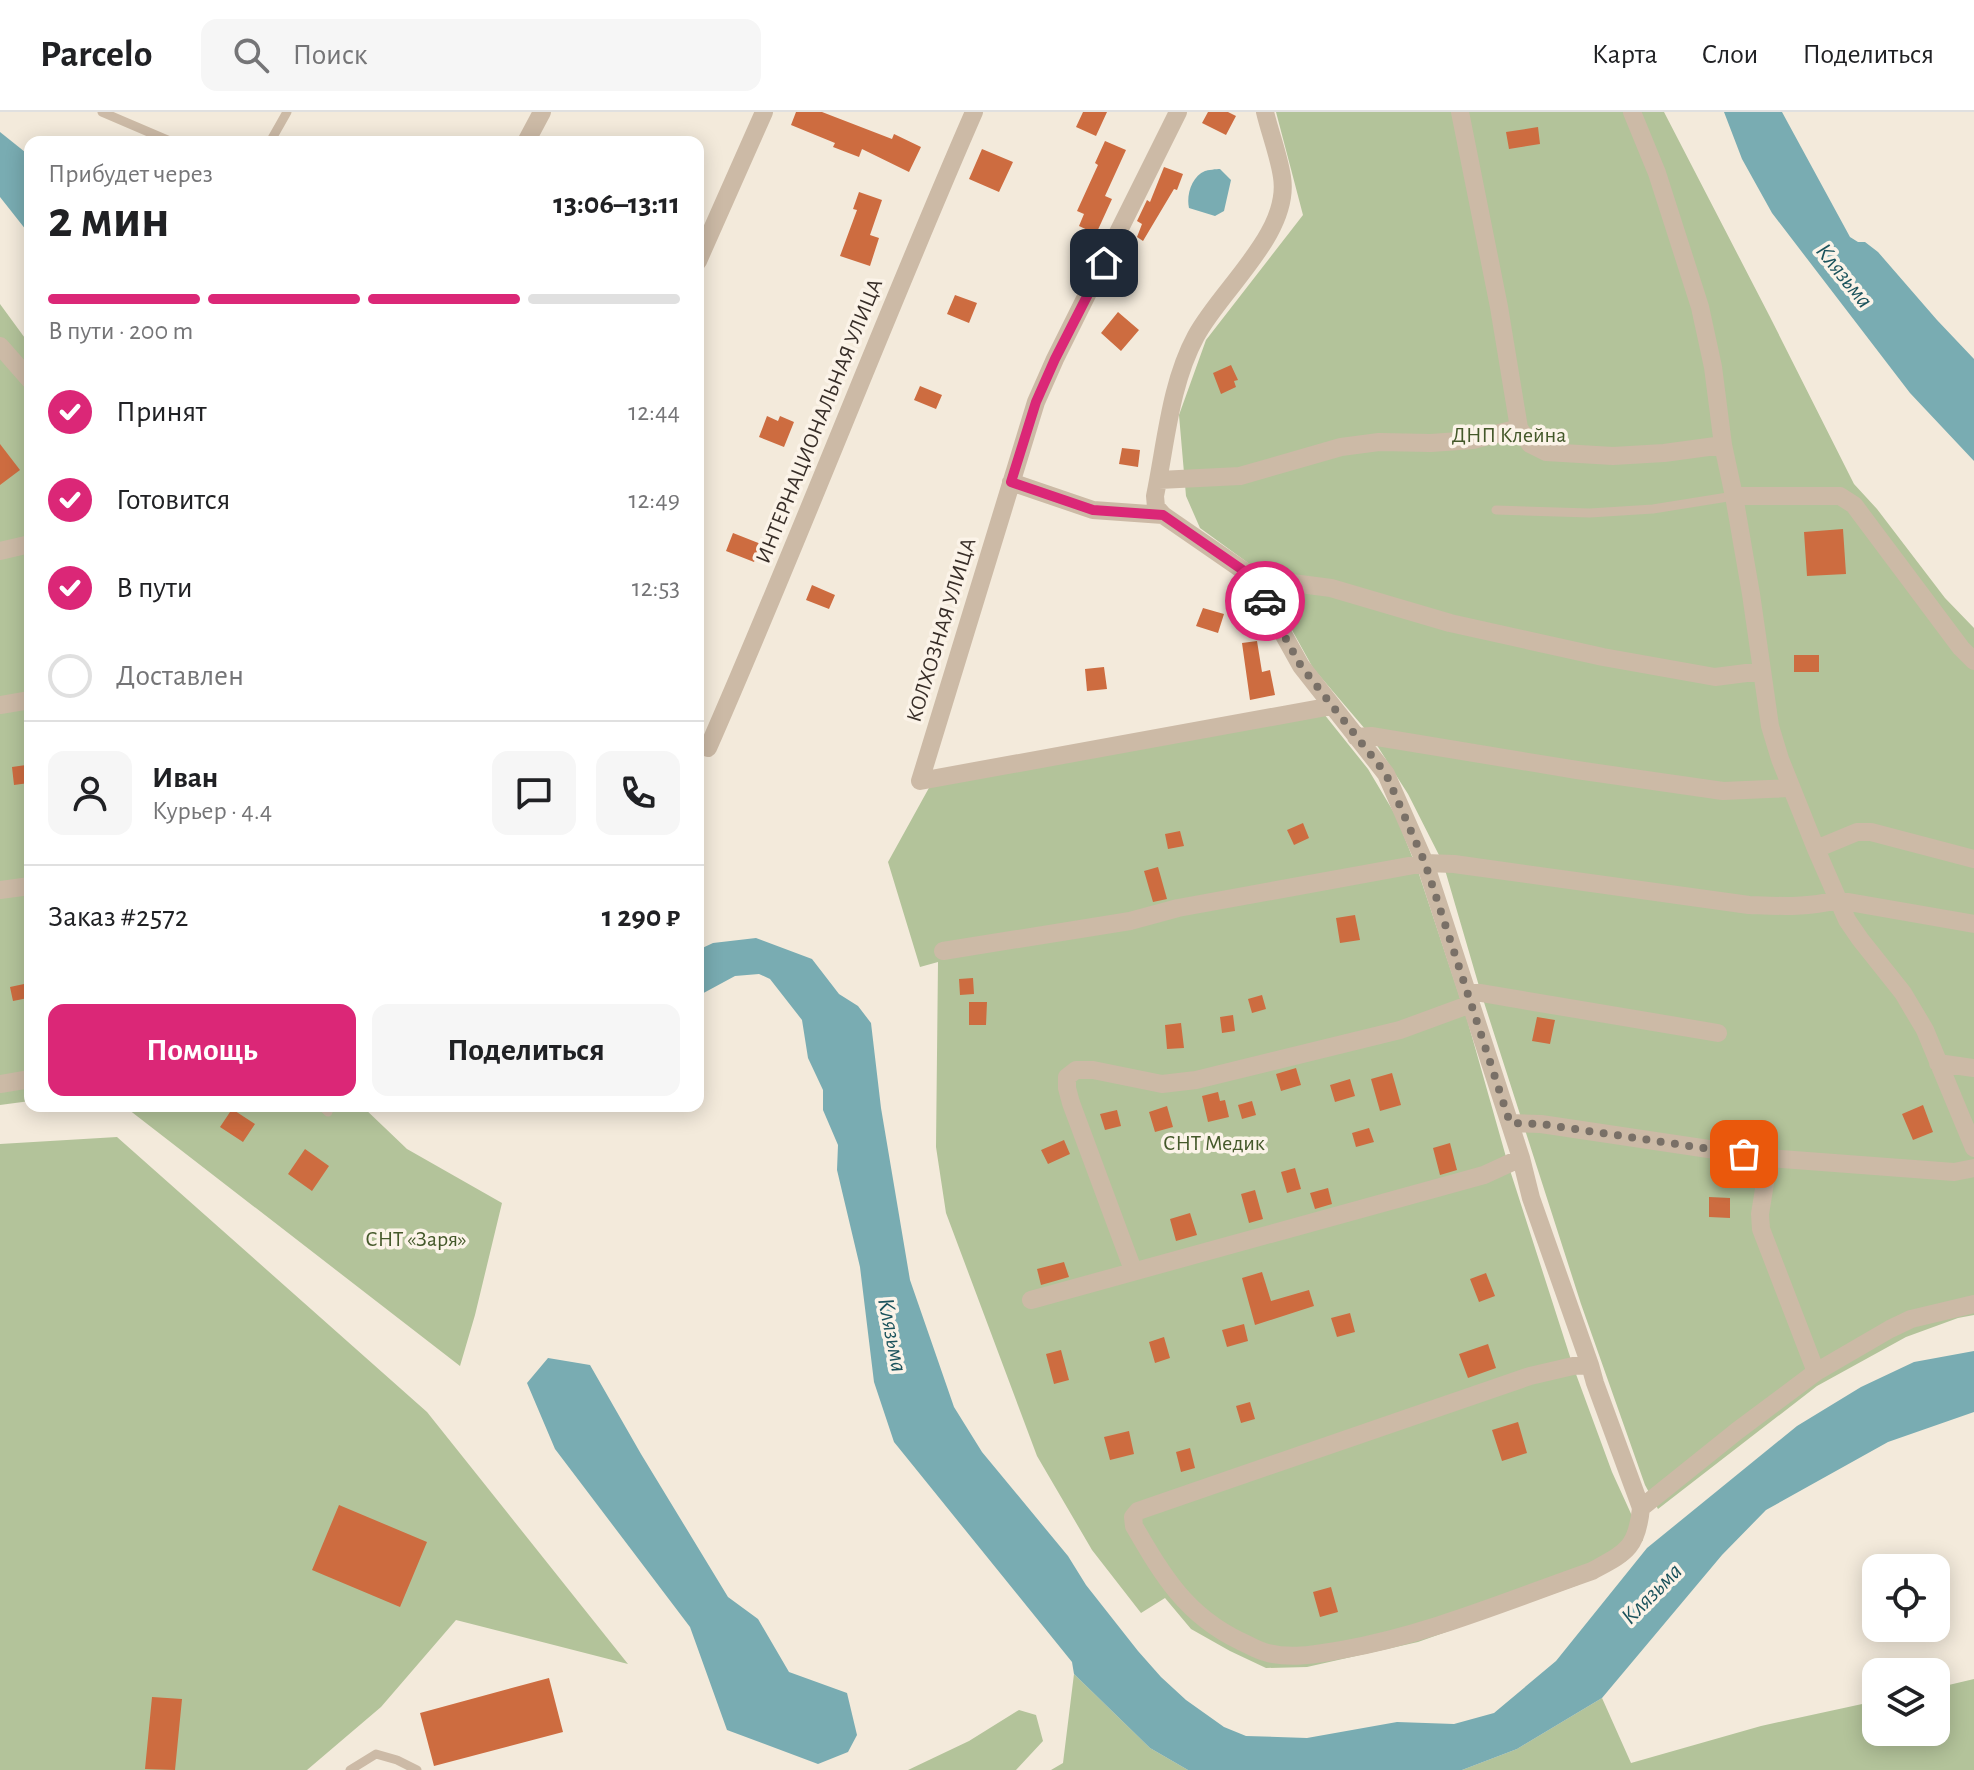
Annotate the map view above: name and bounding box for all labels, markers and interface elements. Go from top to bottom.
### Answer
search box [201,19,761,91]
icon: search [229,33,273,77]
text: Parcelo [40,36,153,74]
text: Поиск [293,40,368,70]
text: Карта [1592,41,1658,69]
text: Слои [1702,41,1758,69]
text: Поделиться [1802,41,1934,69]
text: Прибудет через [48,161,213,187]
text: 13:06–13:11 [553,189,680,219]
text: 2 мин [48,194,170,246]
pin [1070,229,1138,297]
water label: Клязьма [1811,239,1877,313]
icon: home [1082,241,1126,285]
street label: ИНТЕРНАЦИОНАЛЬНАЯ УЛИЦА [752,275,886,567]
text: В пути · 200 m [48,318,193,344]
icon: check [48,390,92,434]
text: Принят [116,397,207,427]
text: 12:44 [628,399,680,425]
park label: ДНП Клейна [1452,424,1566,446]
icon: check [48,478,92,522]
text: Готовится [116,485,230,515]
text: 12:49 [629,487,680,513]
street label: КОЛХОЗНАЯ УЛИЦА [902,535,980,725]
courier [1225,561,1305,641]
icon: check [48,566,92,610]
text: В пути [116,573,193,603]
text: 12:53 [632,575,680,601]
icon: car [1243,579,1287,623]
text: Доставлен [116,661,244,691]
button: person [48,751,132,835]
button: chat [492,751,576,835]
button: phone [596,751,680,835]
text: Иван [152,763,218,793]
text: Курьер · 4.4 [152,798,272,824]
text: Заказ #2572 [48,902,188,932]
text: 1 290 ₽ [602,902,680,932]
button: Помощь [48,1004,356,1096]
button: Поделиться [372,1004,680,1096]
pin [1710,1120,1778,1188]
park label: СНТ Медик [1163,1132,1265,1154]
icon: bag [1722,1132,1766,1176]
park label: СНТ «Заря» [365,1228,467,1250]
water label: Клязьма [873,1296,911,1374]
map controls [1862,1554,1950,1746]
button: locate [1862,1554,1950,1642]
water label: Клязьма [1617,1559,1687,1629]
button: layers [1862,1658,1950,1746]

